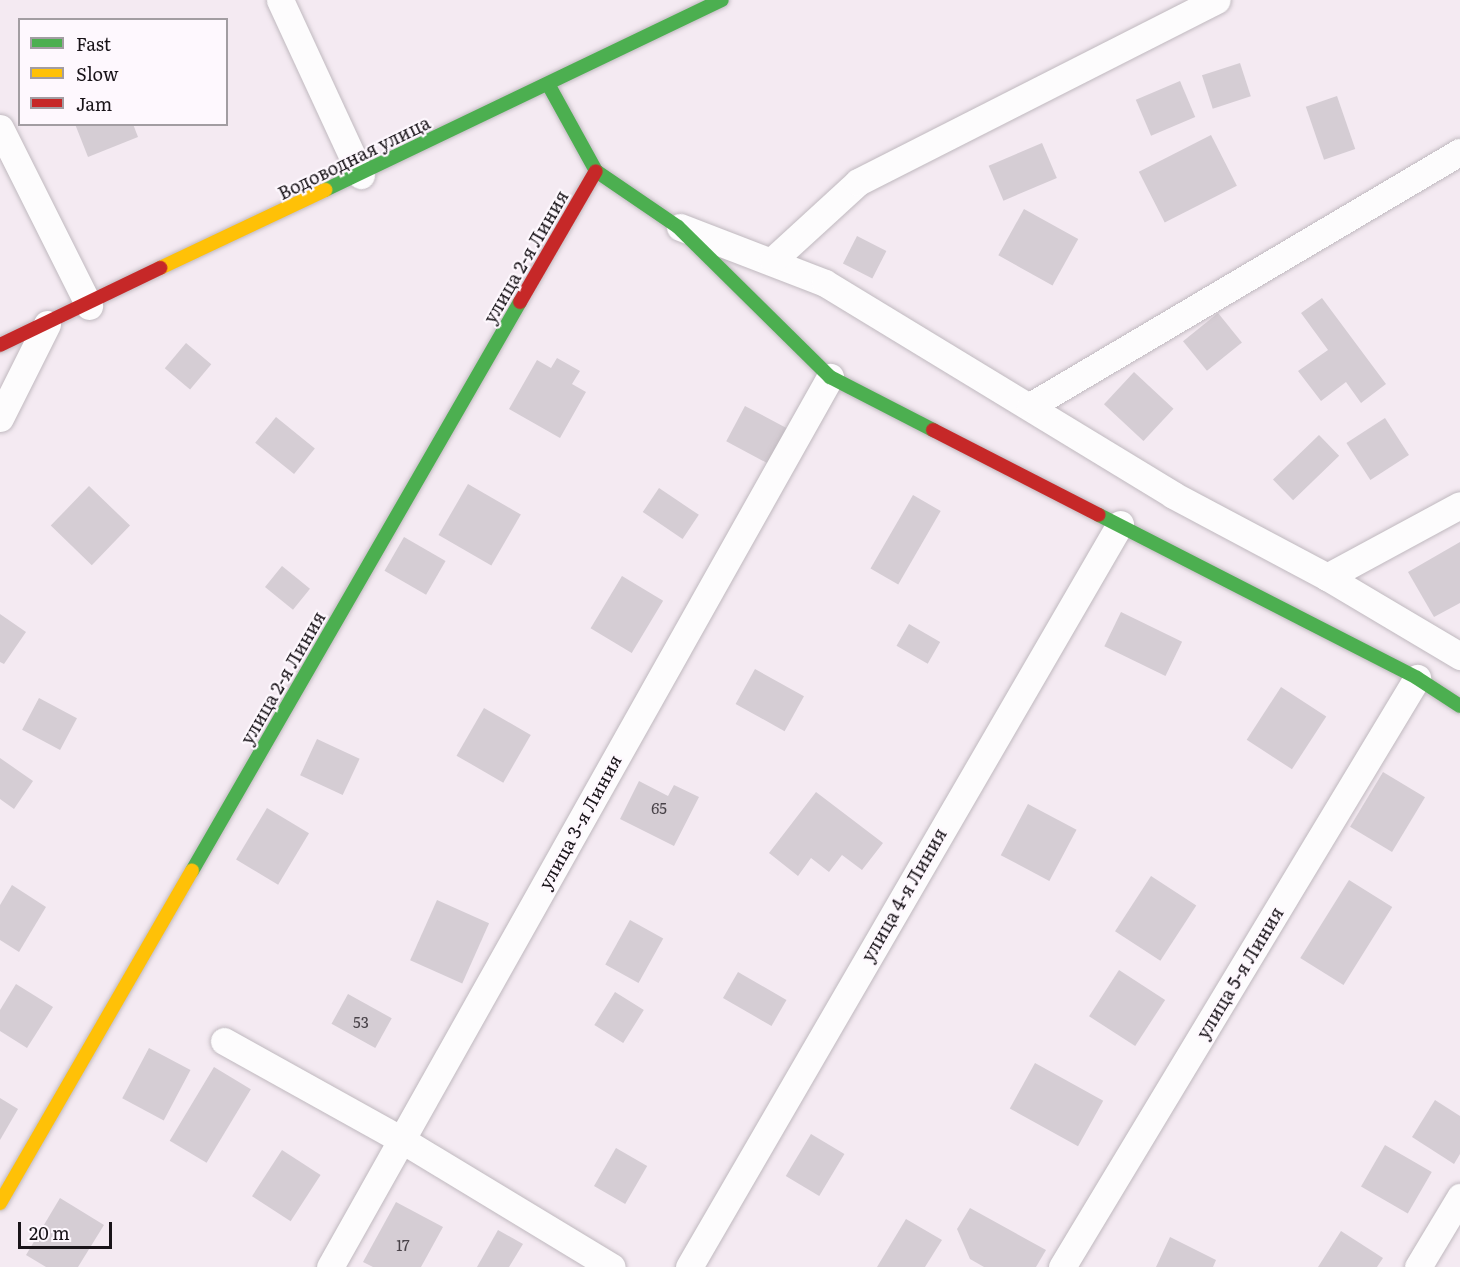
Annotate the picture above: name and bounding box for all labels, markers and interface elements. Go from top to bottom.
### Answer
legend [18,18,228,126]
text: Fast [76,30,111,57]
text: Slow [76,60,118,87]
text: Jam [76,90,112,117]
street label: Водоводная улица [274,112,434,204]
street label: улица 2-я Линия [479,187,573,327]
street label: улица 2-я Линия [236,608,330,748]
street label: улица 3-я Линия [534,751,626,893]
house number: 65 [651,799,667,817]
street label: улица 4-я Линия [857,824,951,966]
street label: улица 5-я Линия [1192,903,1288,1043]
house number: 53 [353,1013,369,1031]
scale bar [21,1210,116,1248]
text: 20 m [29,1219,70,1246]
house number: 17 [396,1236,410,1254]

